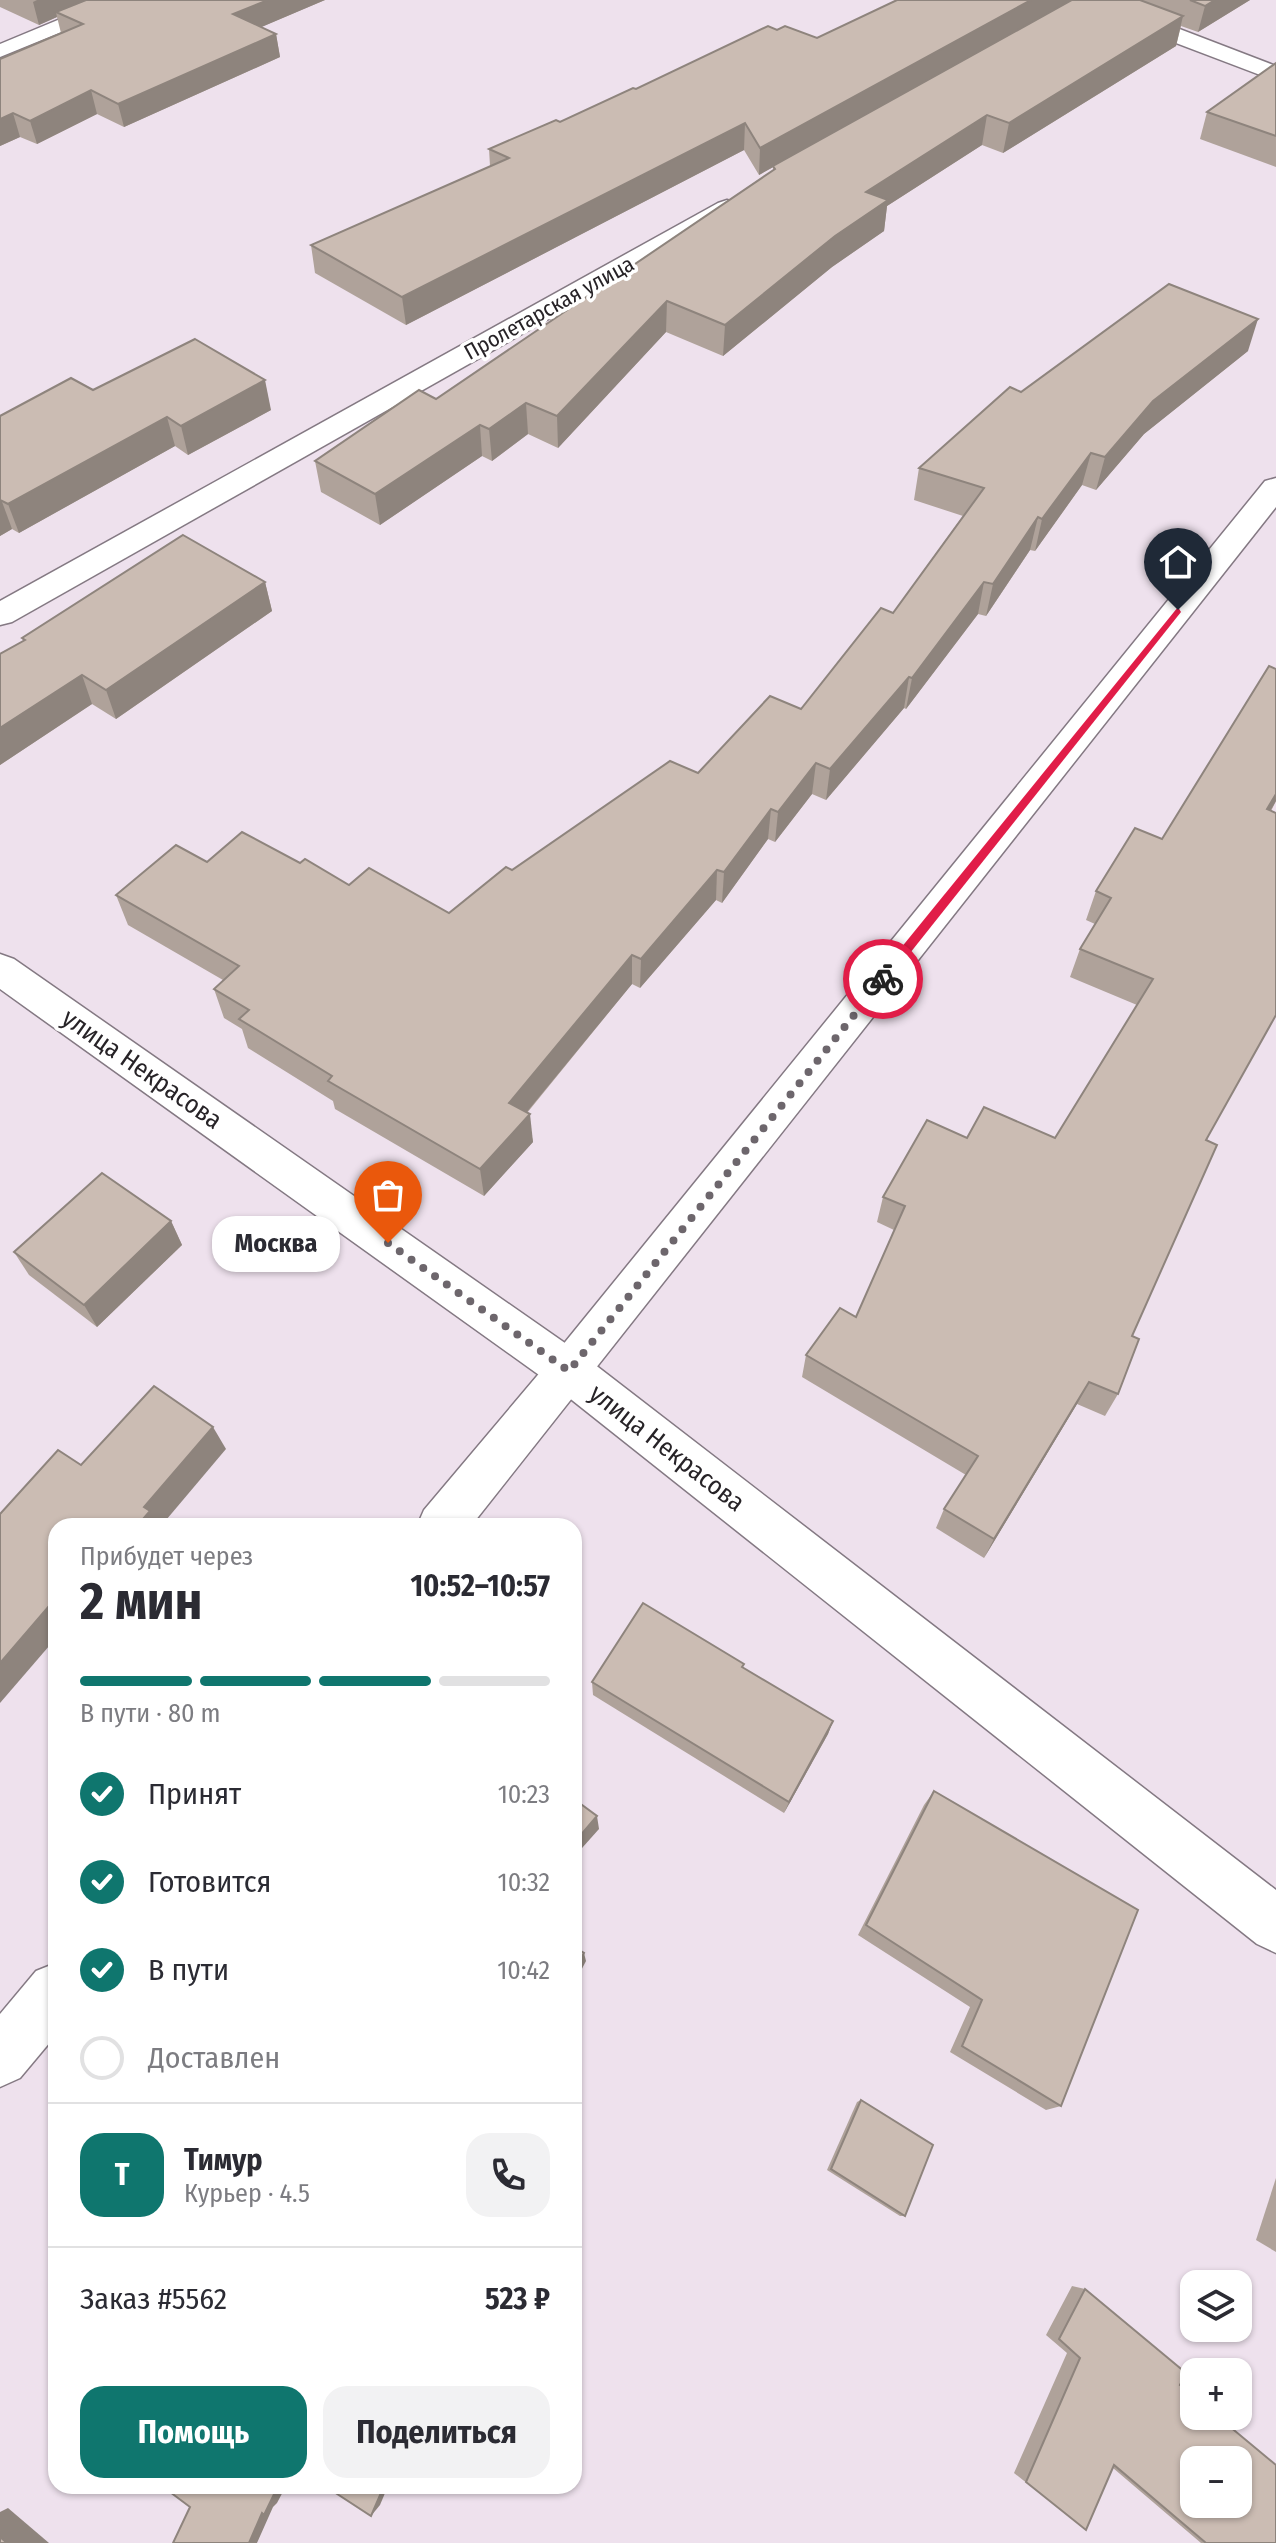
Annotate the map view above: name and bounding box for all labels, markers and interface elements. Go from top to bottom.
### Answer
street label: Пролетарская улица [459,250,639,366]
pin [1144,528,1212,610]
icon: home [1156,540,1200,584]
courier [843,939,923,1019]
icon: bike [861,957,905,1001]
street label: улица Некрасова [56,1002,228,1136]
pin [354,1161,422,1243]
icon: bag [366,1173,410,1217]
callout: Москва [212,1215,340,1271]
text: Москва [235,1228,317,1259]
street label: улица Некрасова [583,1378,751,1518]
text: Прибудет через [80,1541,253,1572]
text: 10:52–10:57 [410,1568,550,1604]
text: 2 мин [80,1570,202,1633]
text: В пути · 80 m [80,1698,221,1729]
icon: check [80,1772,124,1816]
text: Принят [148,1776,241,1812]
text: 10:23 [498,1779,550,1810]
icon: check [80,1860,124,1904]
text: Готовится [148,1864,271,1900]
text: 10:32 [498,1867,550,1898]
icon: check [80,1948,124,1992]
text: В пути [148,1952,229,1988]
text: 10:42 [497,1955,550,1986]
text: Доставлен [148,2040,280,2076]
button: phone [466,2133,550,2217]
text: Тимур [184,2142,263,2178]
text: Т [115,2157,129,2193]
text: Курьер · 4.5 [184,2178,310,2209]
map controls [1180,2270,1252,2518]
button: layers [1180,2270,1252,2342]
text: Заказ #5562 [80,2281,227,2317]
text: 523 ₽ [485,2281,550,2317]
button: + [1180,2358,1252,2430]
button: Помощь [80,2386,307,2478]
button: Поделиться [323,2386,550,2478]
button: − [1180,2446,1252,2518]

